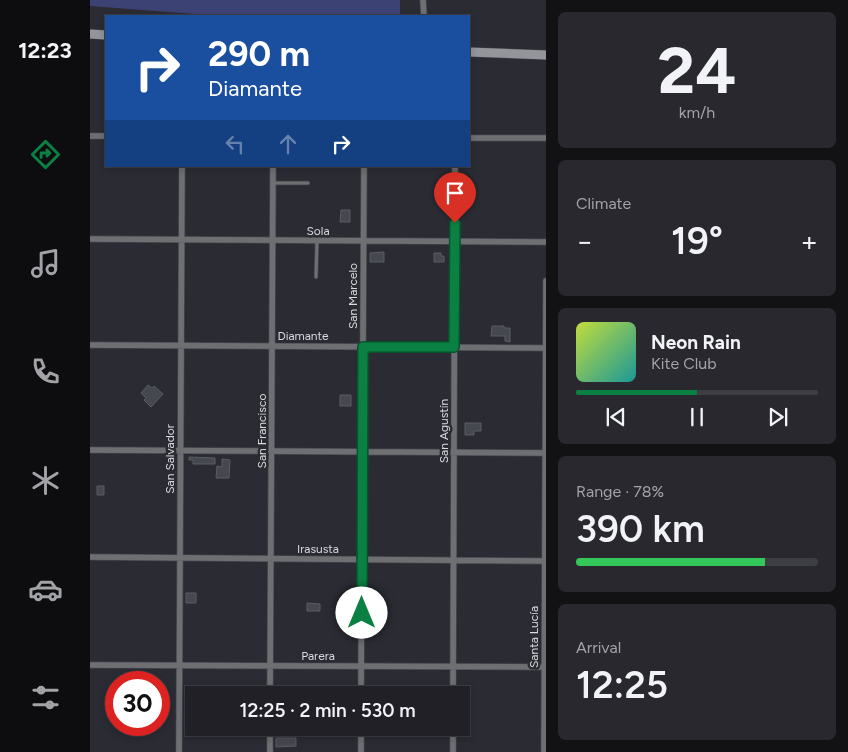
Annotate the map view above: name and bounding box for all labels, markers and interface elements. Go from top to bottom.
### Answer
text: 24 [658,31,736,109]
text: 290 m [208,33,310,75]
icon: right [125,35,190,100]
text: 12:23 [18,37,72,64]
text: Diamante [208,75,302,102]
text: km/h [679,103,715,122]
icon: left [221,130,249,158]
icon: ahead [274,130,302,158]
icon: right [327,130,355,158]
icon: directions [28,137,63,172]
pin [434,172,476,223]
icon: arrive [441,179,469,207]
text: Climate [576,194,631,213]
text: 19° [671,218,723,264]
street label: Sola [306,224,330,238]
text: − [576,224,593,258]
text: + [801,224,818,258]
icon: music [28,246,63,281]
street label: San Marcelo [346,263,360,329]
street label: Diamante [277,329,329,343]
text: Neon Rain [651,331,741,354]
icon: phone [28,354,63,389]
text: Kite Club [651,354,717,373]
street label: San Francisco [255,394,269,468]
street label: San Agustín [437,398,451,463]
icon: previous [602,403,630,431]
icon: pause [683,403,711,431]
icon: next [764,403,792,431]
street label: San Salvador [163,424,177,494]
icon: climate [28,463,63,498]
text: Range · 78% [576,482,664,501]
text: 390 km [576,506,705,552]
street label: Irasusta [297,542,339,556]
icon: car [28,572,63,607]
position arrow [335,586,387,638]
street label: Santa Lucía [527,606,541,668]
text: Arrival [576,638,621,657]
street label: Parera [301,649,335,663]
text: 12:25 [576,662,668,708]
speed limit sign: 30 [105,671,170,736]
icon: filters [28,680,63,715]
text: 12:25 · 2 min · 530 m [239,699,416,722]

